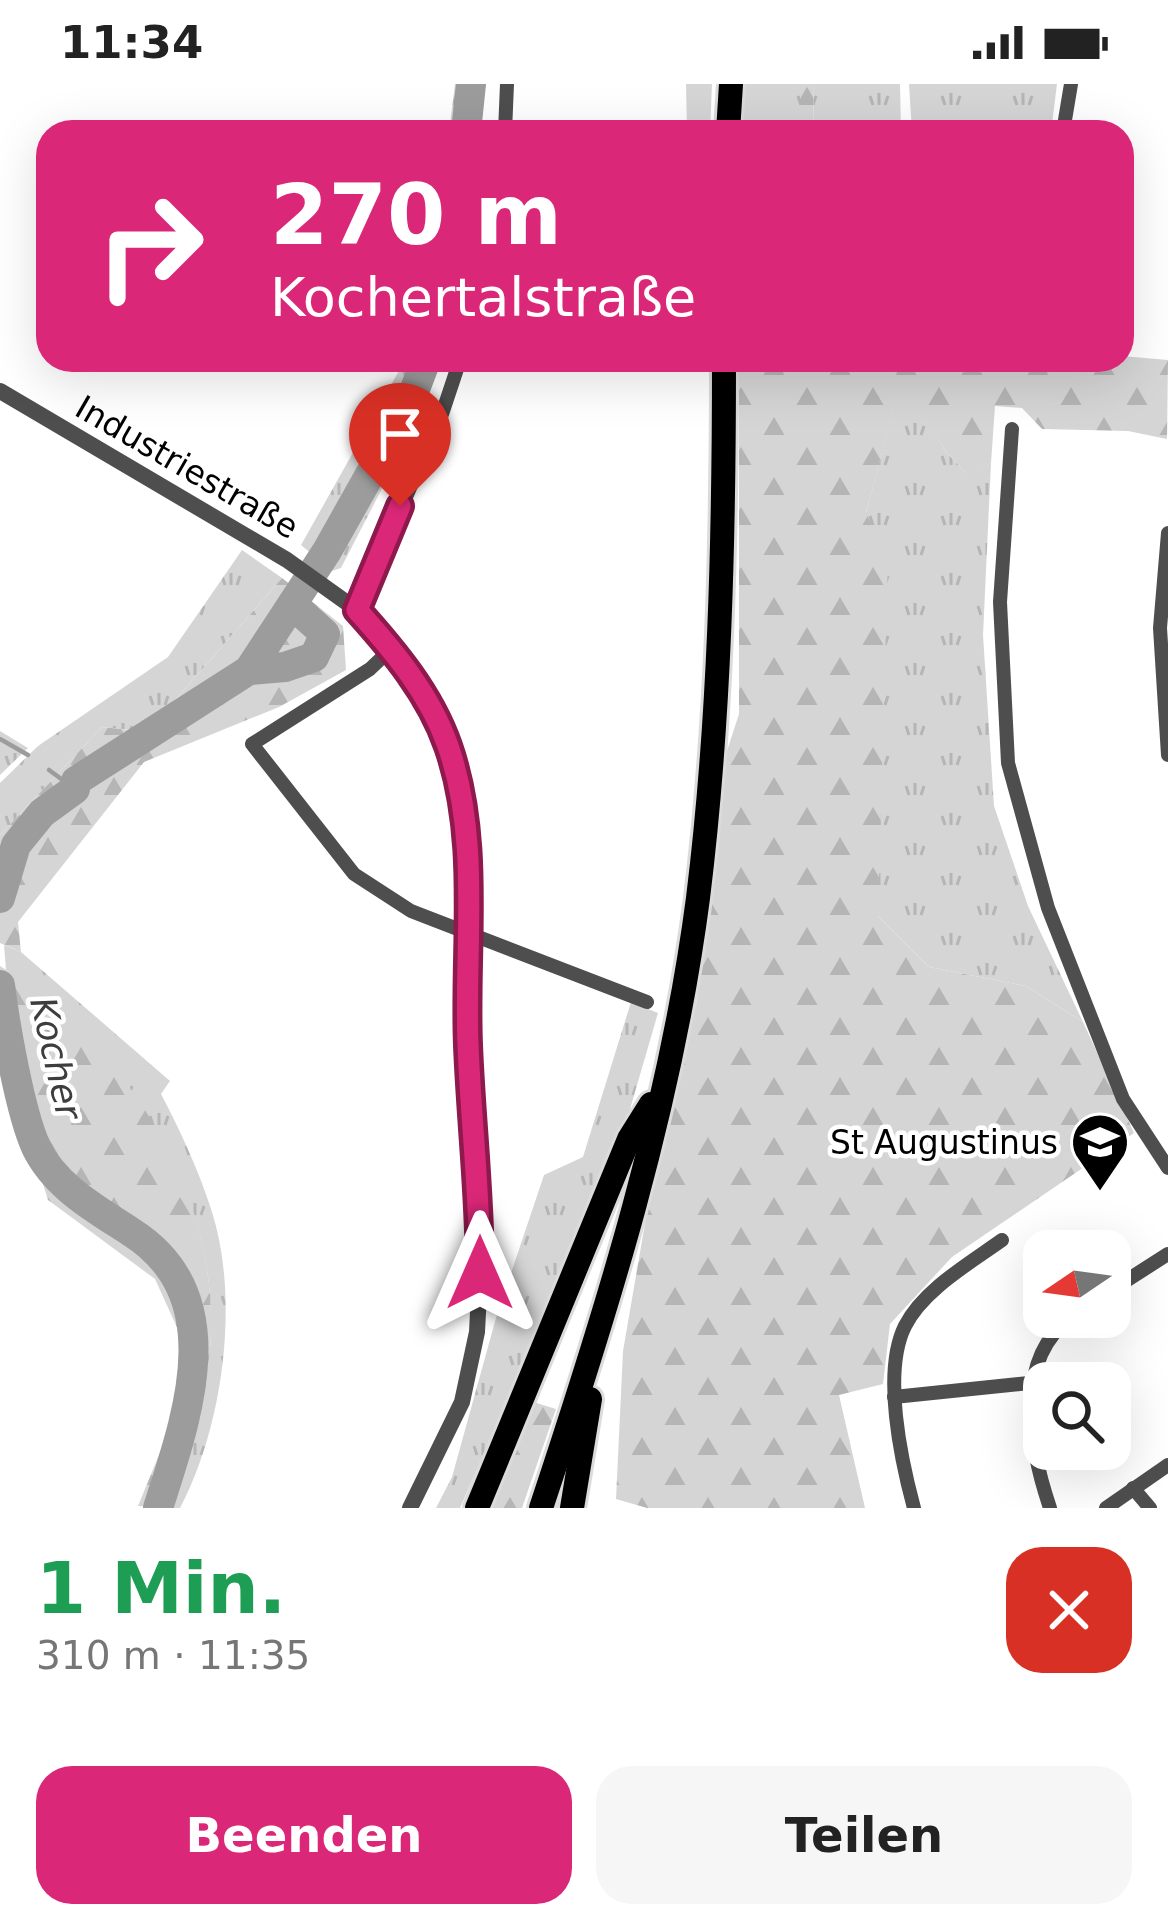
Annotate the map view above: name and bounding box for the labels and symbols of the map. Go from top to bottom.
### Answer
pin [349,383,451,506]
street label: Industriestraße [69,387,305,547]
water label: Kocher [22,993,90,1125]
school or university icon: St Augustinus [1069,1111,1131,1193]
place label: St Augustinus [830,1123,1058,1162]
position arrow [417,1210,543,1336]
north arrow [1023,1230,1131,1338]

